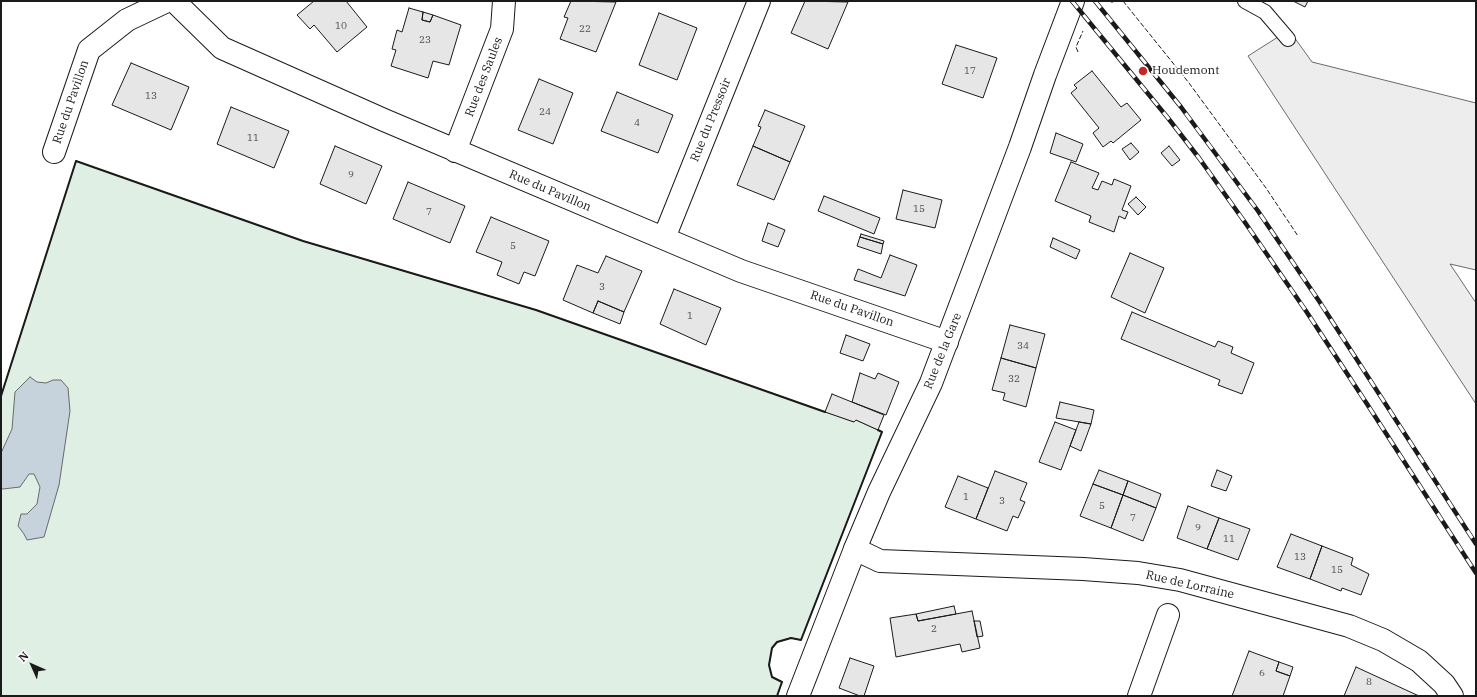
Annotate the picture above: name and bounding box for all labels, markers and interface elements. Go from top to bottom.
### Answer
house number: 10 [335,20,347,32]
house number: 22 [579,23,591,35]
house number: 23 [419,34,431,46]
street label: Rue des Saules [462,35,506,119]
street label: Rue du Pavillon [50,58,92,146]
place label: Houdemont [1152,64,1219,78]
house number: 17 [964,65,976,77]
marker: Houdemont [1137,65,1149,77]
street label: Rue du Pressoir [688,76,734,164]
house number: 13 [145,90,157,102]
house number: 24 [539,106,551,118]
house number: 4 [634,117,640,129]
house number: 11 [247,132,259,144]
street label: Rue du Pavillon [507,167,593,215]
house number: 9 [348,169,354,181]
house number: 15 [913,203,925,215]
house number: 7 [426,206,432,218]
house number: 5 [510,240,516,252]
house number: 3 [599,281,605,293]
street label: Rue du Pavillon [808,288,896,330]
house number: 1 [687,310,693,322]
street label: Rue de la Gare [921,311,965,391]
house number: 34 [1017,340,1029,352]
house number: 32 [1008,373,1020,385]
house number: 1 [963,491,969,503]
house number: 3 [999,495,1005,507]
house number: 5 [1099,500,1105,512]
house number: 7 [1130,512,1136,524]
house number: 9 [1195,522,1201,534]
house number: 11 [1223,533,1235,545]
house number: 13 [1294,551,1306,563]
house number: 15 [1331,564,1343,576]
street label: Rue de Lorraine [1144,568,1236,602]
house number: 2 [931,623,937,635]
north arrow [12,645,52,685]
text: N [15,648,32,665]
house number: 6 [1259,667,1265,679]
house number: 8 [1366,676,1372,688]

